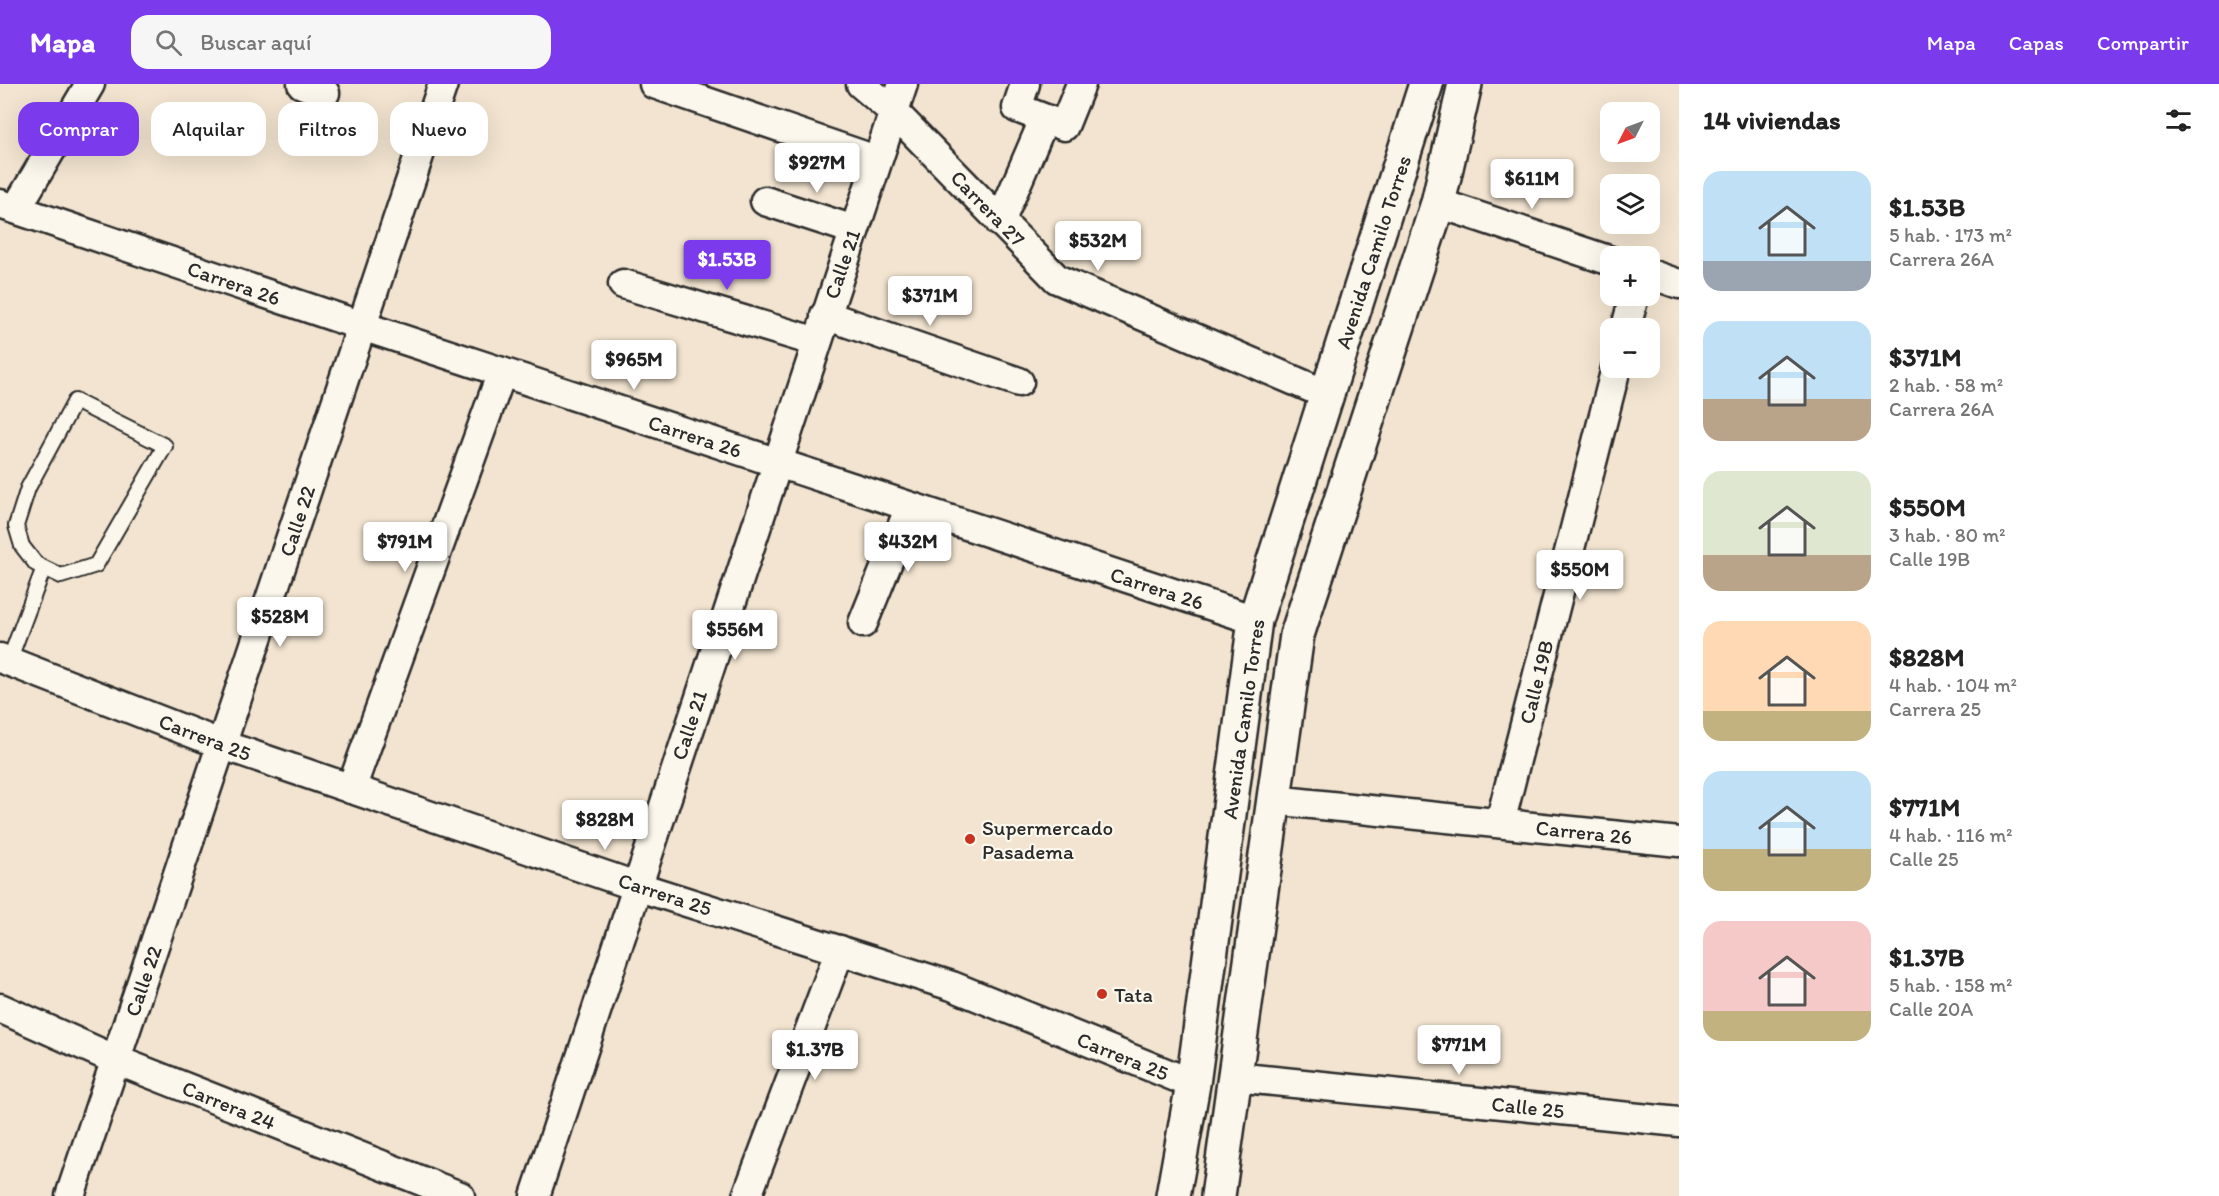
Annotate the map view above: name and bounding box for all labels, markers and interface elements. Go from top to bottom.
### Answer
search box [131,15,551,69]
text: Mapa [30,25,95,59]
icon: search [152,26,185,59]
text: Buscar aquí [200,29,311,56]
text: Mapa [1927,30,1976,55]
text: Capas [2009,30,2064,55]
text: Compartir [2097,30,2189,55]
chip: Comprar [18,102,139,156]
chip: Alquilar [151,102,266,156]
chip: Filtros [278,102,378,156]
chip: Nuevo [390,102,488,156]
north arrow [1600,102,1660,162]
map controls [1600,102,1660,378]
text: 14 viviendas [1703,104,1841,136]
icon: filters [2162,104,2195,137]
pin: $927M [775,143,859,194]
text: $927M [789,150,845,174]
street label: Avenida Camilo Torres [1330,152,1416,352]
pin: $611M [1490,159,1574,210]
street label: Carrera 27 [946,165,1030,251]
text: $611M [1505,166,1560,190]
button: layers [1600,174,1660,234]
text: $1.53B [1889,191,1965,223]
icon: home [1751,195,1823,267]
pin: $532M [1056,221,1140,272]
text: 5 hab. · 173 m² [1889,223,2012,247]
street label: Calle 21 [818,226,866,302]
text: $532M [1069,228,1127,252]
pin: $1.53B [678,240,776,291]
button: + [1600,246,1660,306]
text: $1.53B [698,247,756,271]
text: Carrera 26A [1889,247,1994,271]
street label: Carrera 26 [184,255,284,311]
pin: $371M [888,276,972,327]
text: $371M [902,283,958,307]
button: − [1600,318,1660,378]
pin: $965M [592,340,676,391]
text: $371M [1889,341,1962,373]
icon: home [1751,345,1823,417]
text: $965M [605,347,663,371]
text: 2 hab. · 58 m² [1889,373,2003,397]
text: Carrera 26A [1889,397,1994,421]
street label: Carrera 26 [645,409,745,463]
street label: Calle 22 [274,482,320,560]
text: $550M [1889,491,1966,523]
icon: home [1751,495,1823,567]
pin: $791M [363,522,447,573]
pin: $432M [866,522,950,573]
text: 3 hab. · 80 m² [1889,523,2006,547]
text: $791M [377,529,433,553]
text: $432M [878,529,938,553]
text: Calle 19B [1889,547,1970,571]
pin: $550M [1538,550,1622,601]
text: $550M [1550,557,1610,581]
street label: Carrera 26 [1107,561,1207,615]
pin: $528M [238,597,322,648]
text: $528M [251,604,309,628]
pin: $556M [693,610,777,661]
text: $556M [706,617,764,641]
street label: Avenida Camilo Torres [1217,617,1269,821]
street label: Calle 19B [1514,638,1558,726]
text: $828M [1889,641,1965,673]
icon: home [1751,645,1823,717]
text: 4 hab. · 104 m² [1889,673,2017,697]
street label: Calle 21 [666,687,712,763]
text: Carrera 25 [1889,697,1981,721]
street label: Carrera 25 [155,708,255,766]
text: $771M [1889,791,1960,823]
icon: home [1751,795,1823,867]
pin: $828M [563,800,647,851]
text: $828M [576,807,634,831]
place label: Supermercado Pasadema [982,815,1113,864]
street label: Carrera 26 [1535,815,1633,849]
text: 4 hab. · 116 m² [1889,823,2013,847]
marker: Supermercado Pasadema [963,832,977,846]
text: Calle 25 [1889,847,1959,871]
street label: Carrera 25 [615,867,715,921]
text: $1.37B [1889,941,1965,973]
street label: Calle 22 [119,942,167,1020]
icon: home [1751,945,1823,1017]
text: 5 hab. · 158 m² [1889,973,2013,997]
place label: Tata [1114,982,1153,1007]
marker: Tata [1095,987,1109,1001]
text: Calle 20A [1889,997,1973,1021]
pin: $771M [1417,1025,1501,1076]
street label: Carrera 25 [1073,1026,1173,1086]
pin: $1.37B [766,1030,864,1081]
text: $771M [1432,1032,1486,1056]
text: $1.37B [786,1037,844,1061]
street label: Carrera 24 [179,1075,280,1135]
street label: Calle 25 [1490,1091,1566,1123]

